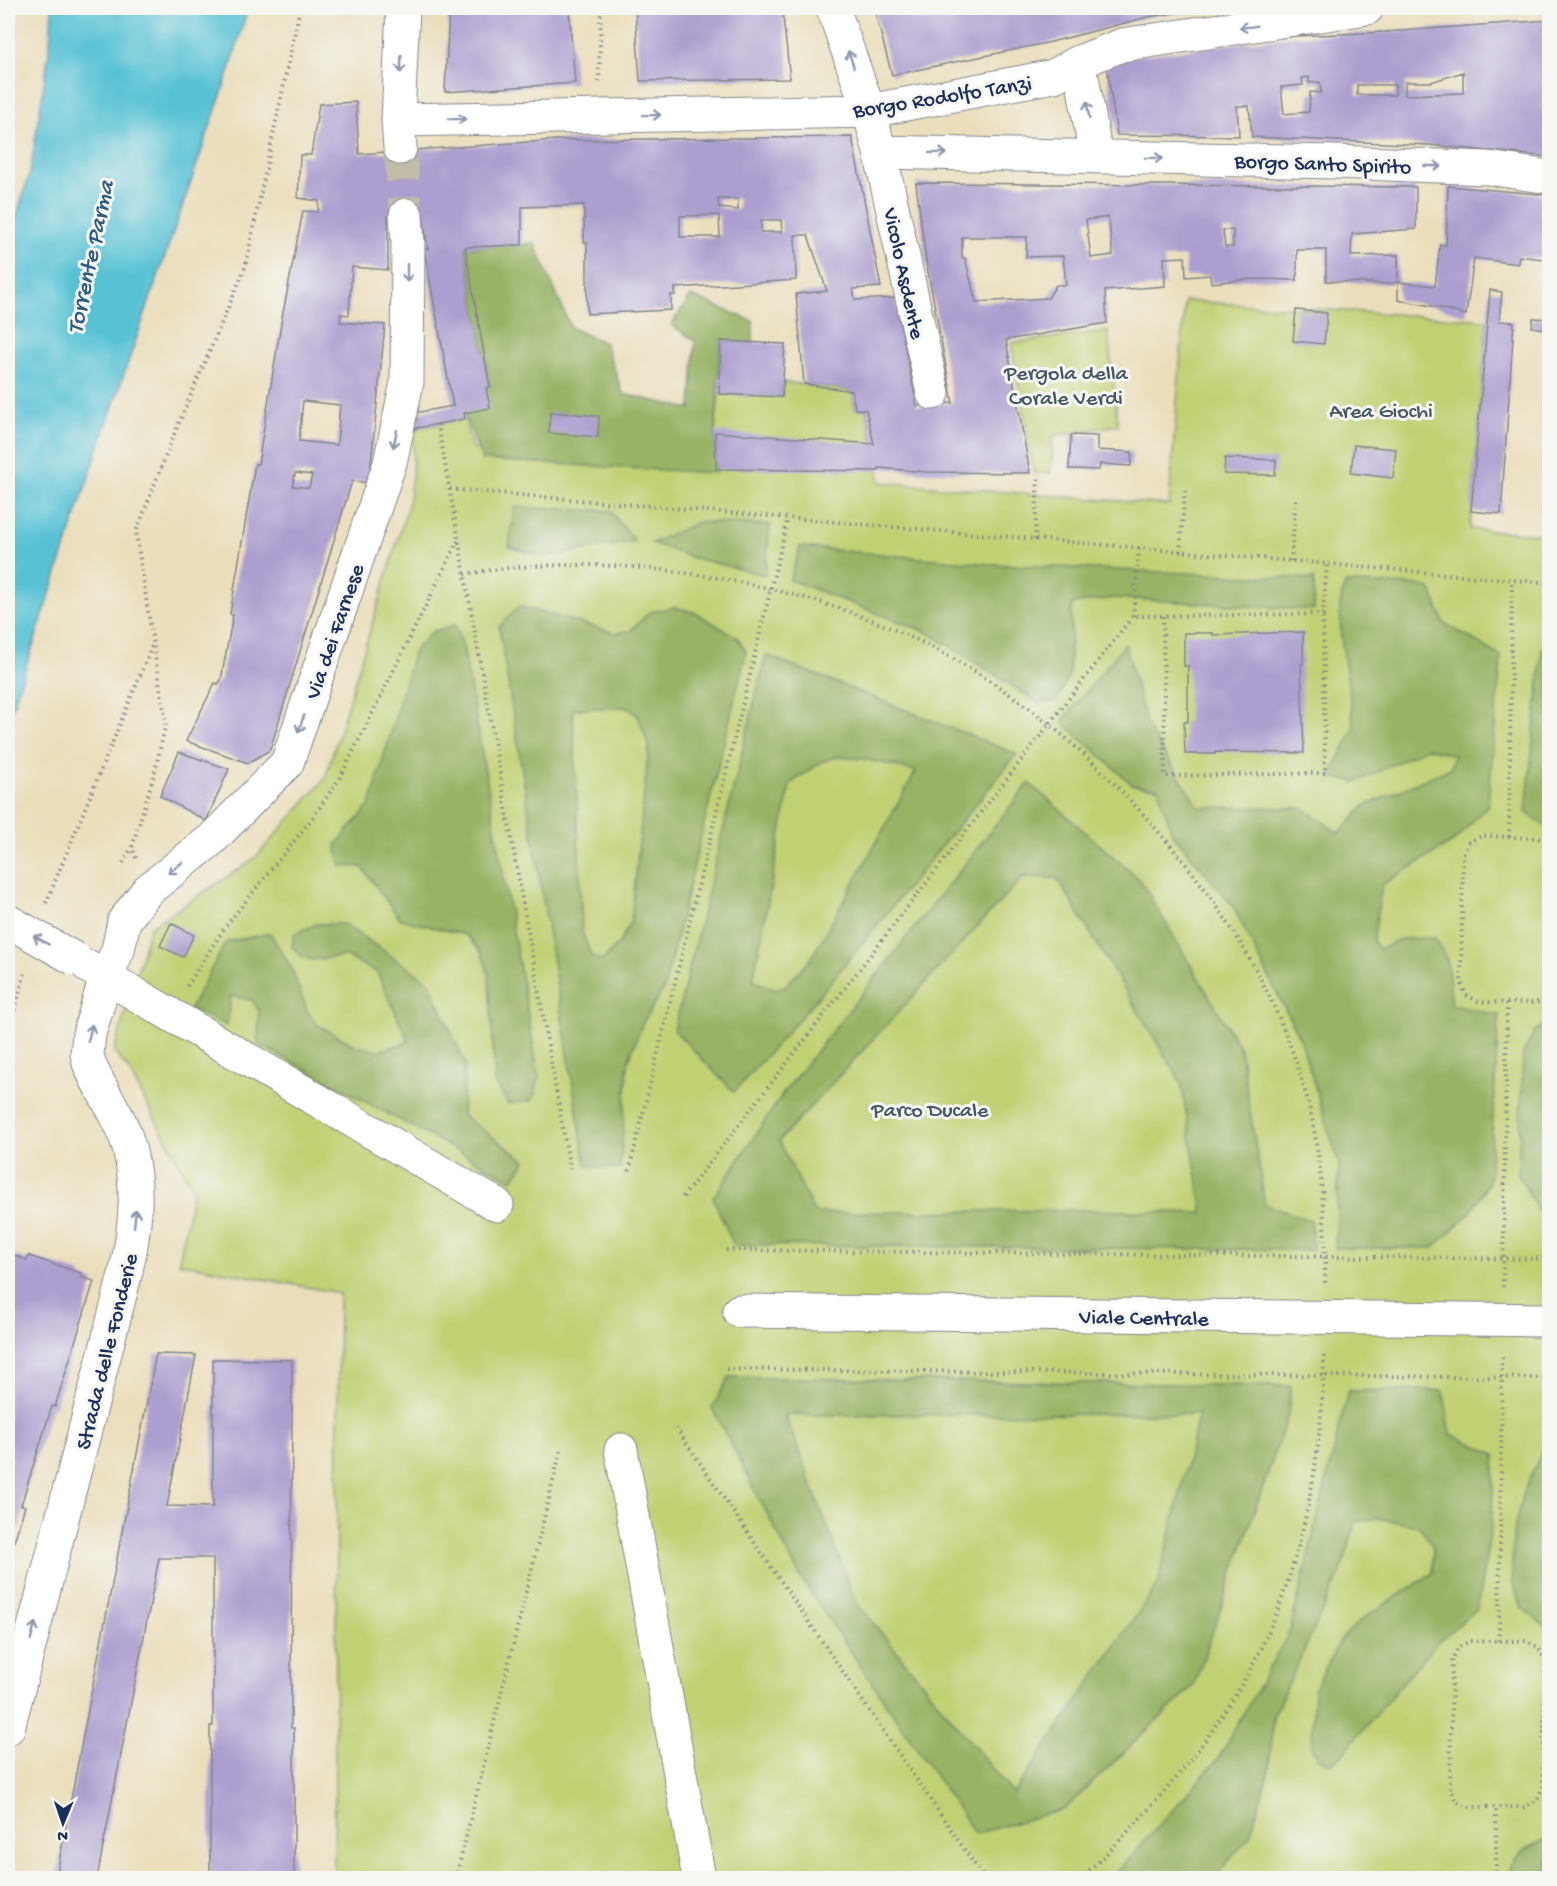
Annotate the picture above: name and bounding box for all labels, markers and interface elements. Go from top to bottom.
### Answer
one-way arrow [1238,21,1258,32]
one-way arrow [844,50,855,69]
one-way arrow [395,53,406,73]
street label: Borgo Rodolfo Tanzi [850,72,1034,126]
one-way arrow [1082,100,1093,120]
one-way arrow [641,109,661,121]
one-way arrow [446,113,466,125]
one-way arrow [928,148,948,159]
street label: Borgo Santo Spirito [1233,150,1412,182]
one-way arrow [1144,152,1164,164]
one-way arrow [1422,160,1442,171]
water label: Torrente Parma [62,177,123,337]
street label: Vicolo Asdente [875,205,929,342]
one-way arrow [402,263,413,283]
park label: Pergola della Corale Verdi [1003,362,1129,413]
park label: Area Giochi [1329,400,1433,426]
one-way arrow [389,429,400,449]
street label: Via dei Farnese [301,561,372,704]
one-way arrow [294,714,305,733]
one-way arrow [167,861,183,874]
one-way arrow [33,934,50,946]
one-way arrow [85,1024,96,1043]
park label: Parco Ducale [871,1099,989,1125]
one-way arrow [130,1208,141,1228]
street label: Strada delle Fonderie [72,1251,146,1453]
street label: Viale Centrale [1078,1306,1210,1334]
one-way arrow [27,1622,39,1641]
north arrow [33,1793,93,1853]
text: N [56,1825,68,1844]

